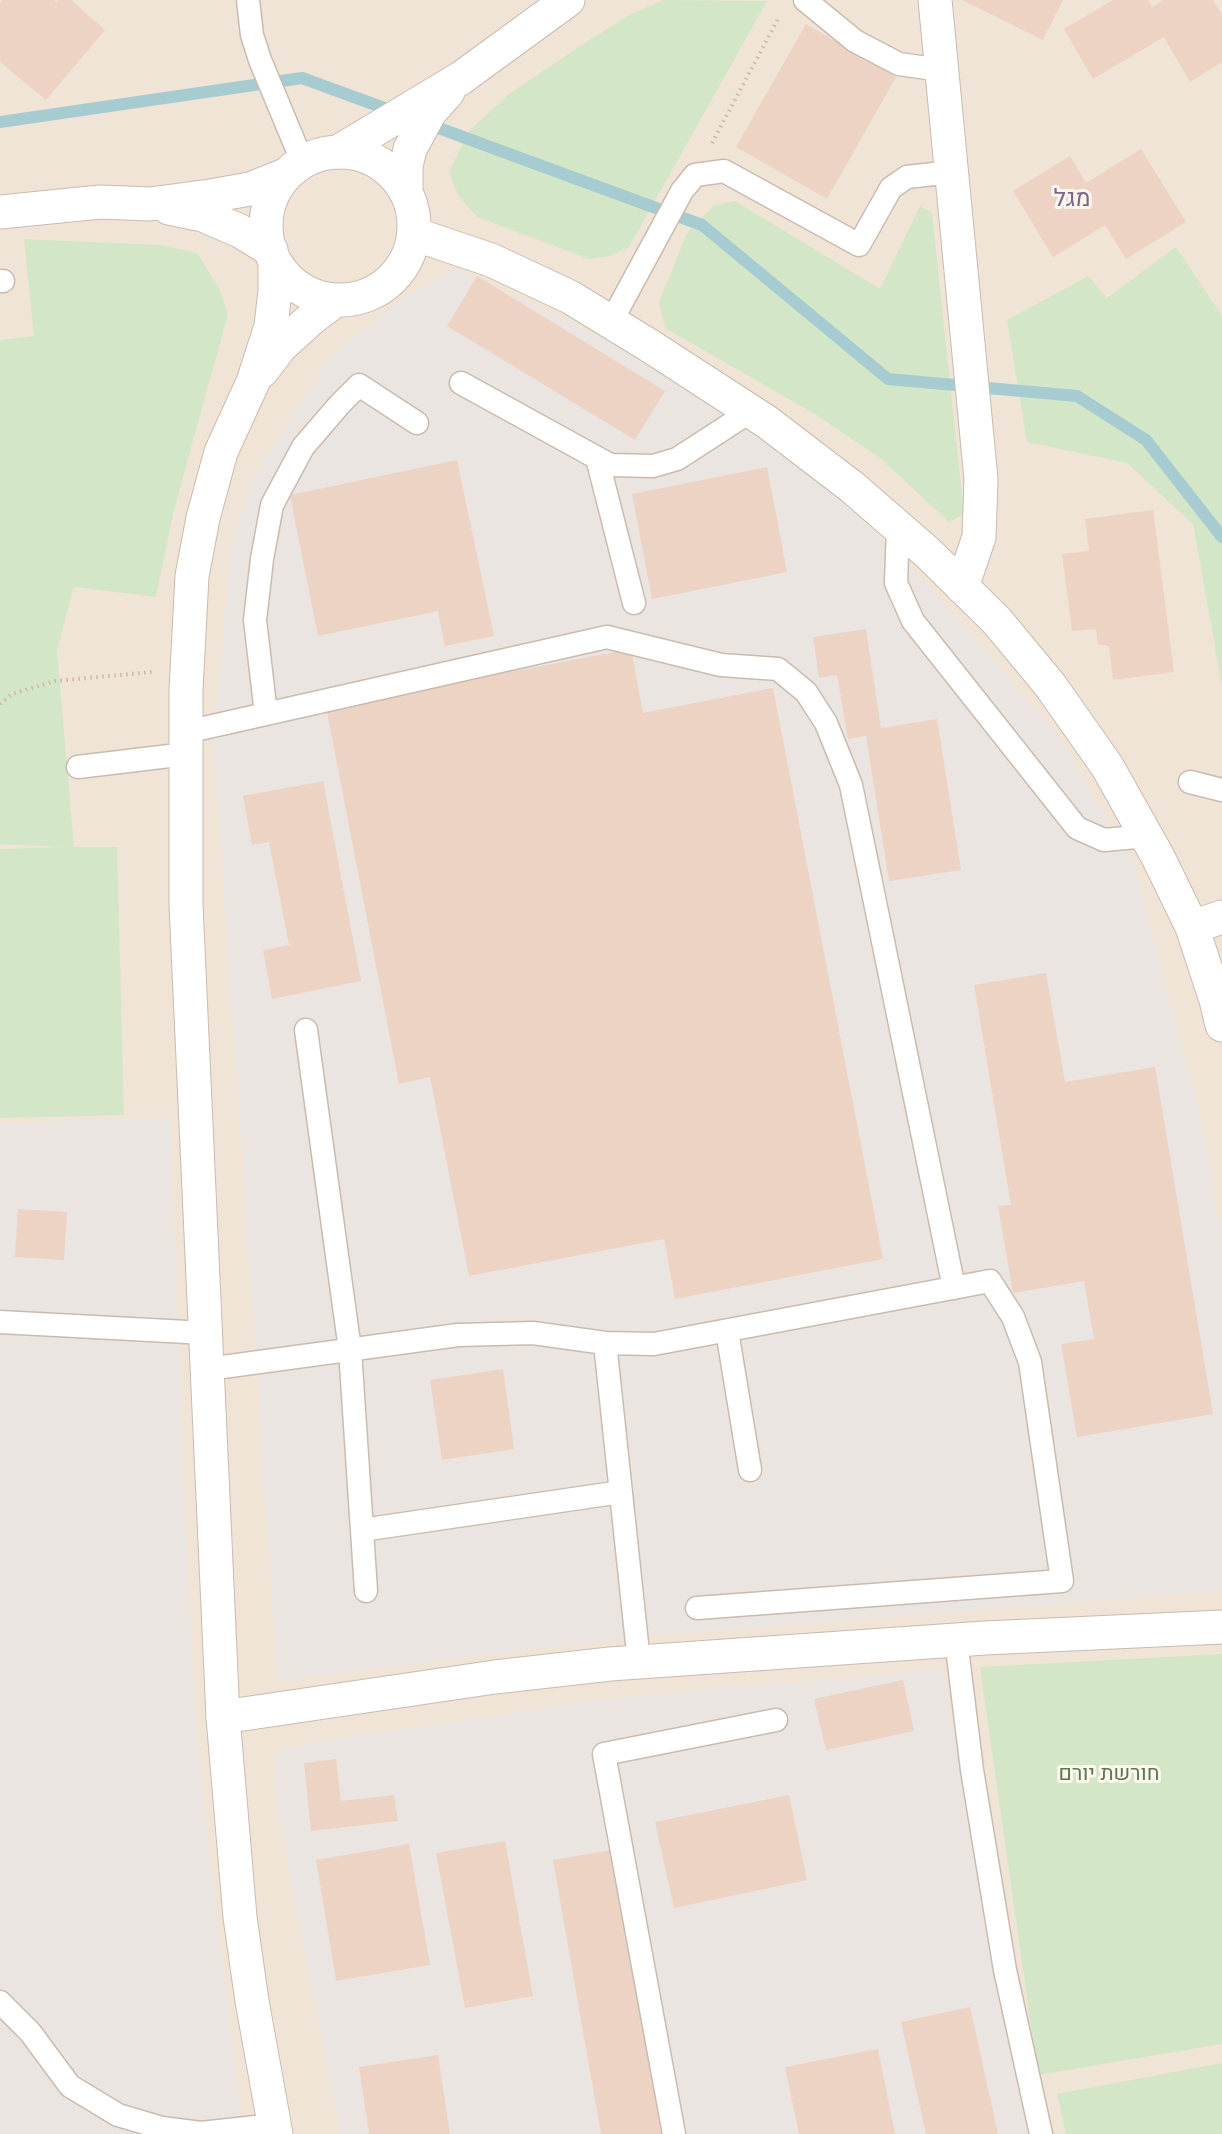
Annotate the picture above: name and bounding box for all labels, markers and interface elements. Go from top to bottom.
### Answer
district label: מגל [1054,185,1090,213]
park label: חורשת יורם [1059,1761,1159,1787]

